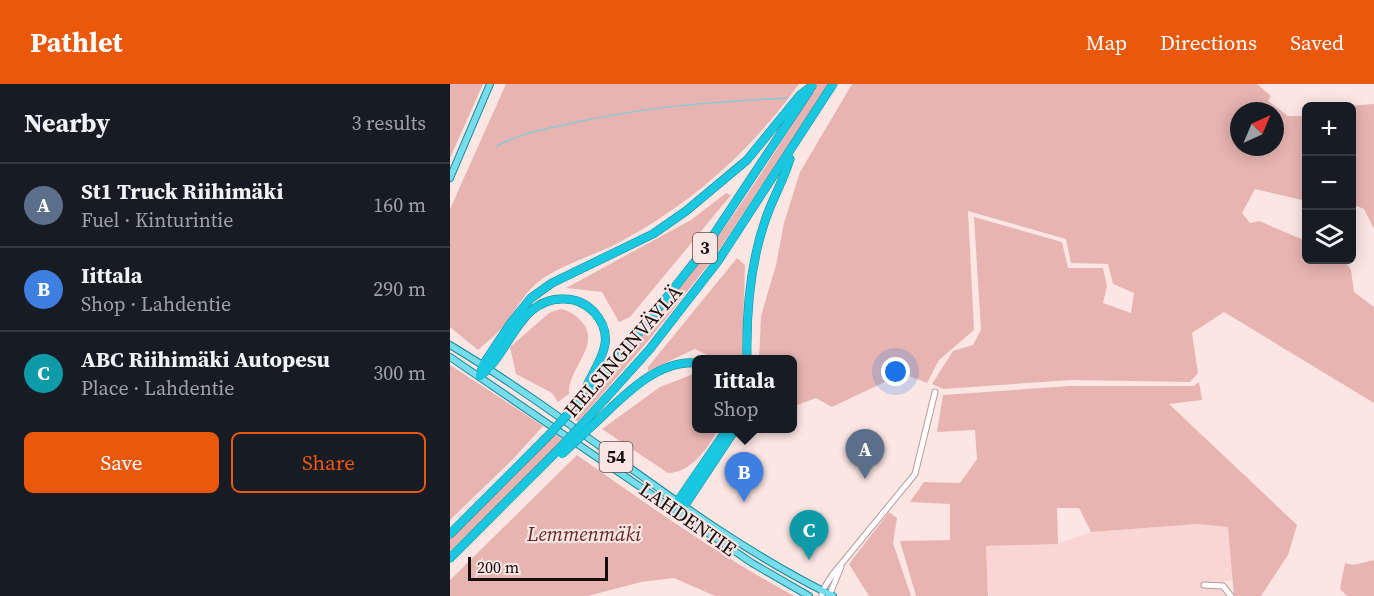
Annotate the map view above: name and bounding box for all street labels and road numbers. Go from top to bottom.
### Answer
road number: 3 [693,233,717,263]
street label: HELSINGINVÄYLÄ [558,278,689,423]
road number: 54 [600,442,632,472]
street label: LAHDENTIE [634,475,742,563]

